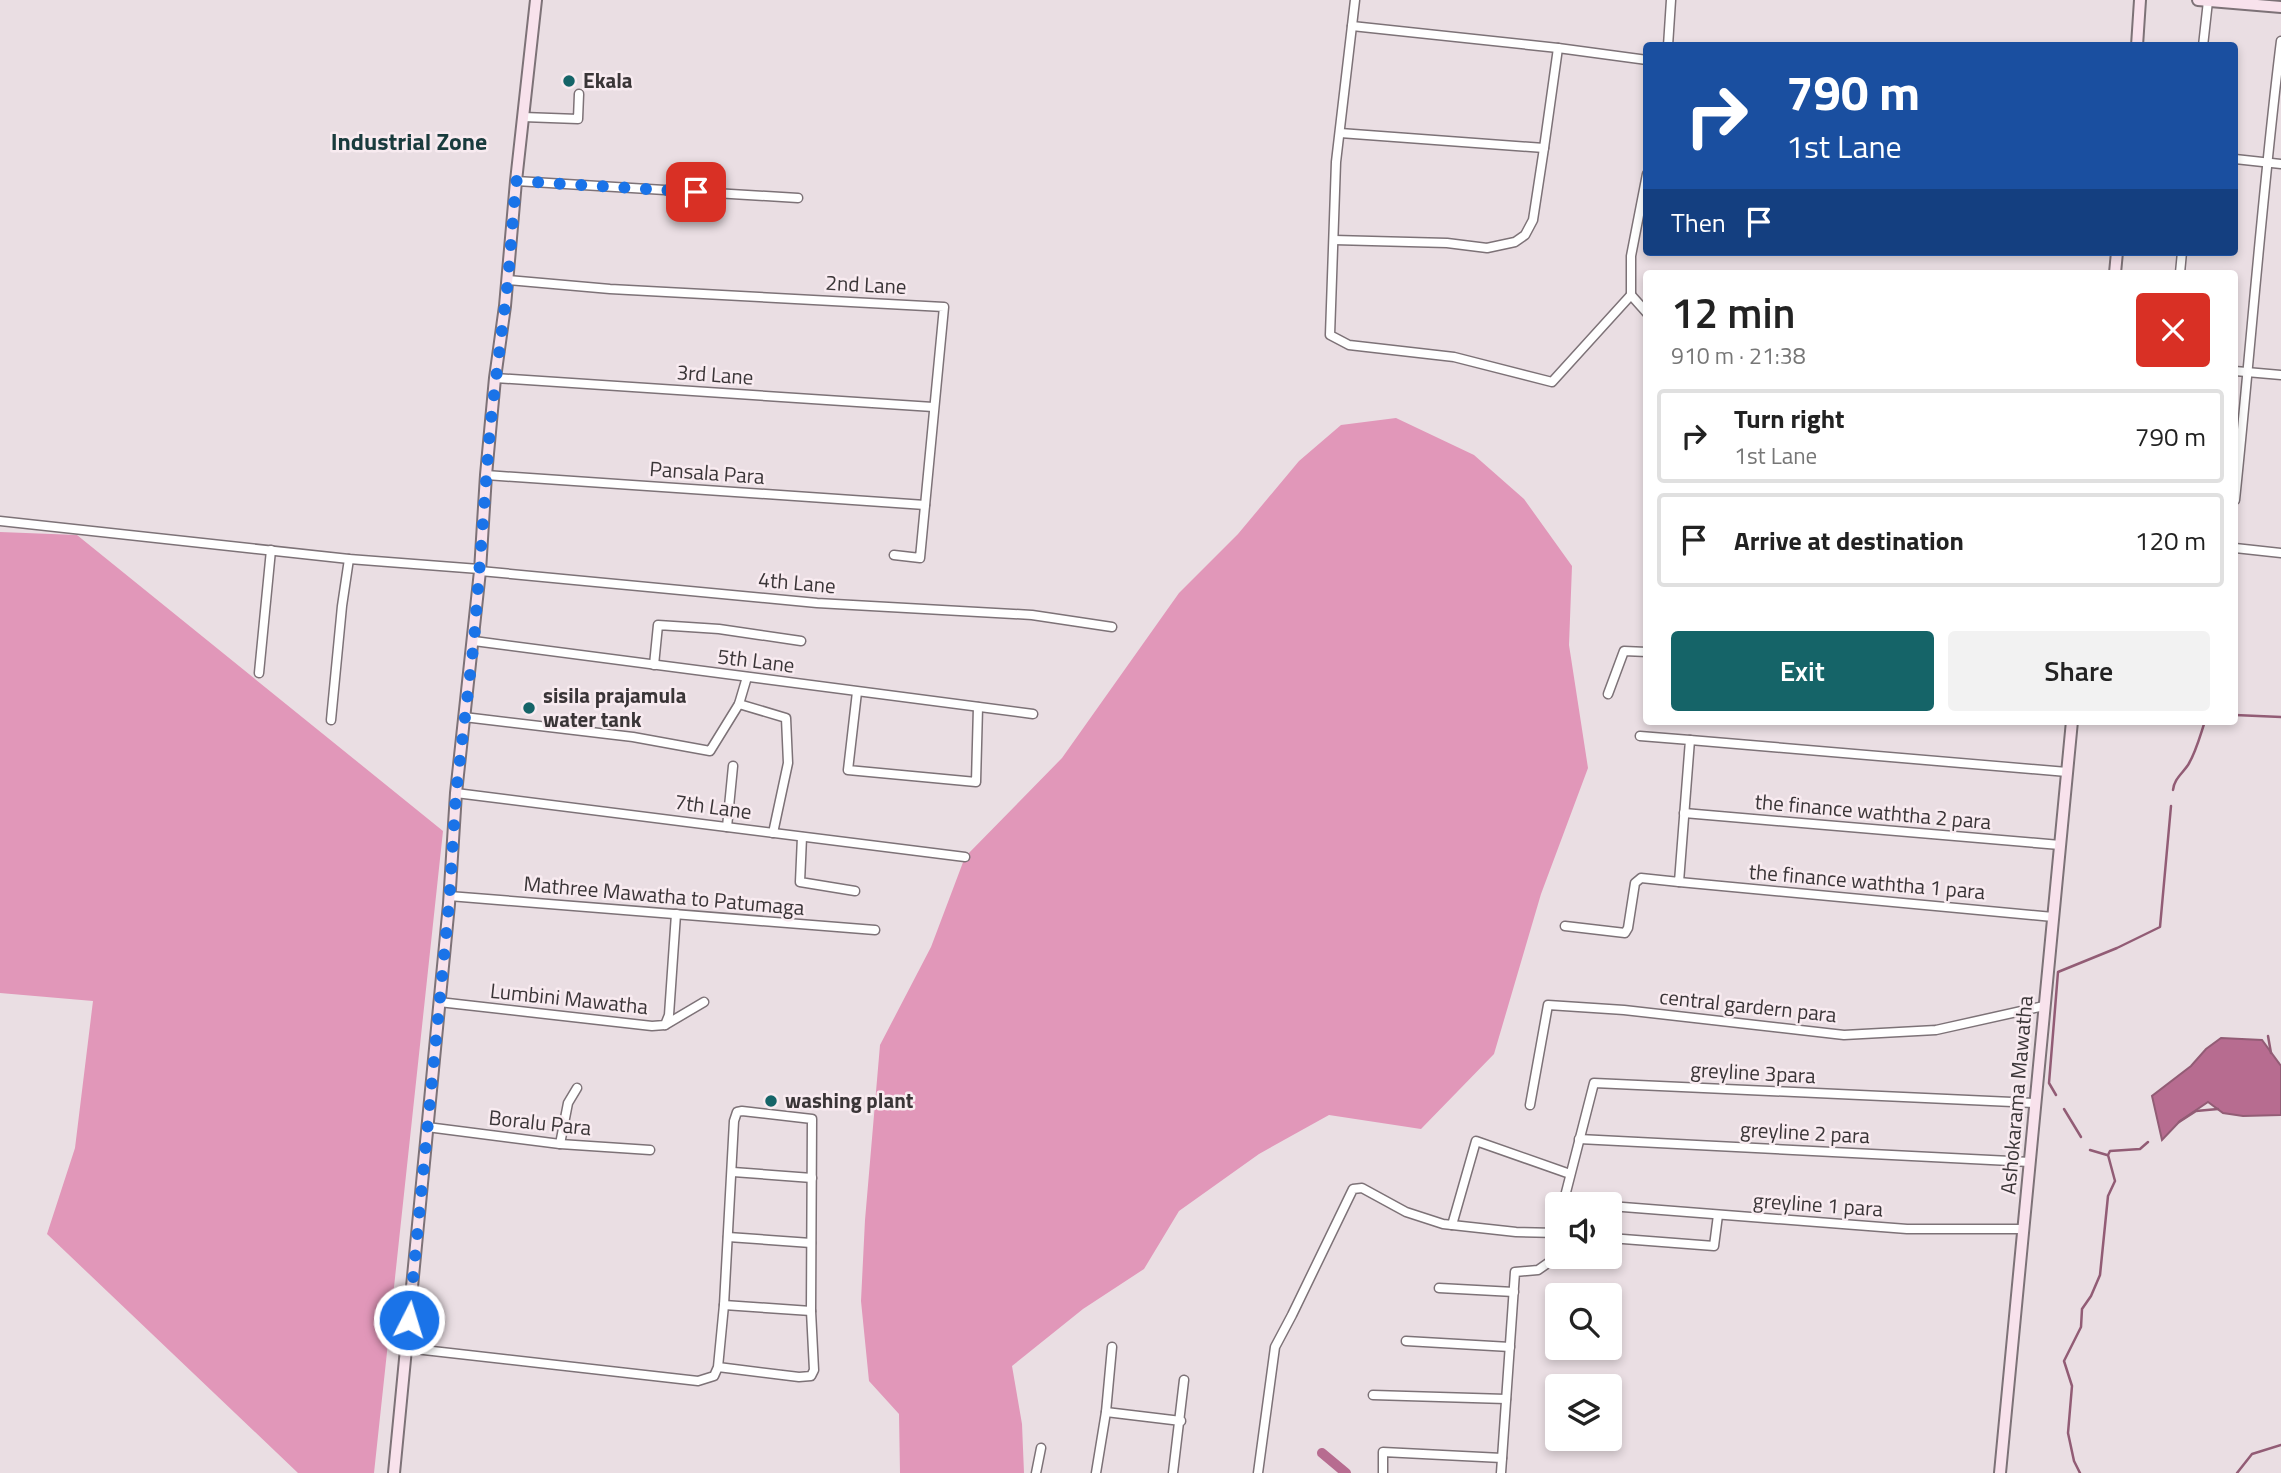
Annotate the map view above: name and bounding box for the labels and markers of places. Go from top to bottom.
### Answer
place label: Ekala [583,64,633,96]
marker: Ekala [561,73,577,89]
pin [666,162,726,222]
place label: sisila prajamula water tank [543,679,687,735]
marker: sisila prajamula water tank [521,700,537,716]
place label: washing plant [785,1084,914,1116]
marker: washing plant [763,1093,779,1109]

